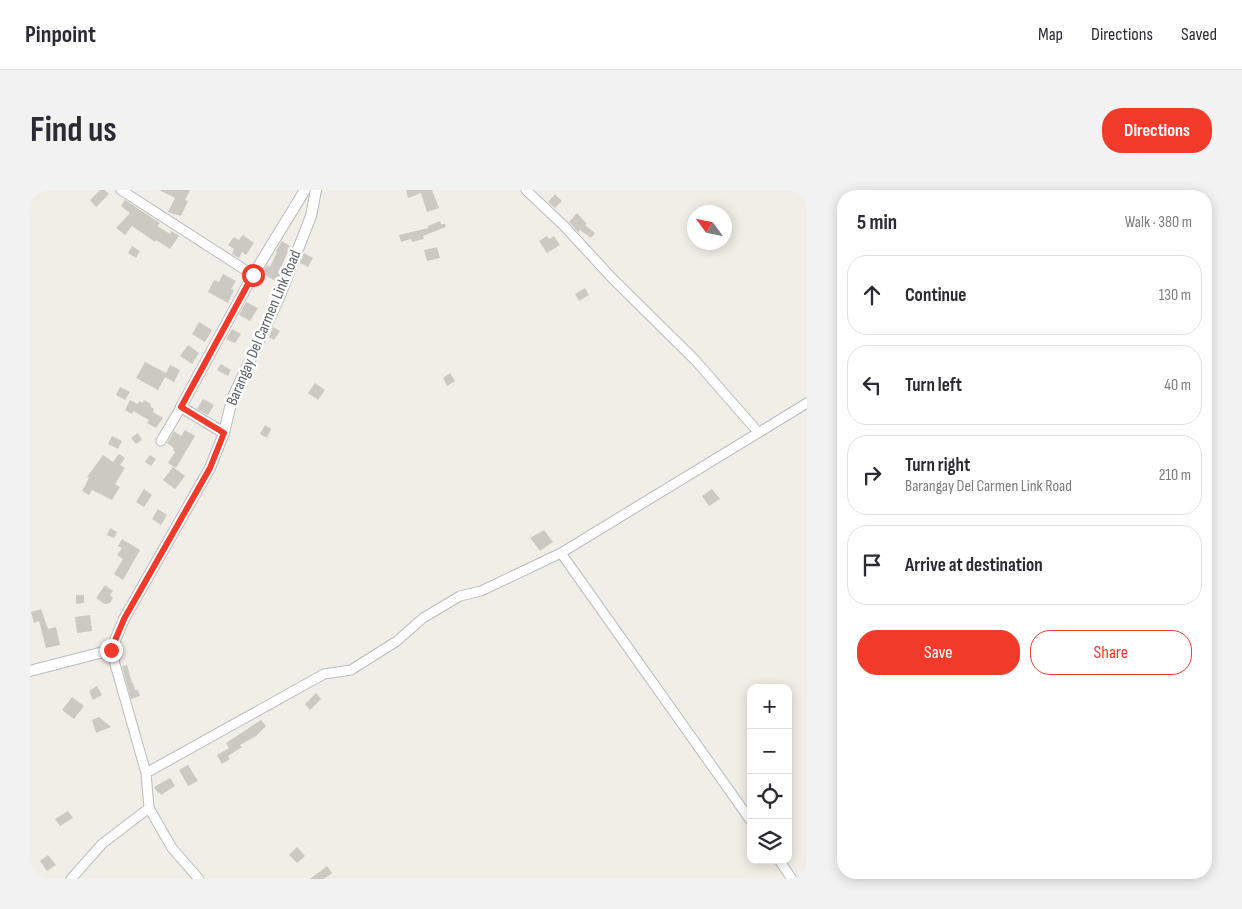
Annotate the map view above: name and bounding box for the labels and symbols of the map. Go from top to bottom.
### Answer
north arrow [687,205,732,250]
street label: Barangay Del Carmen Link Road [223,247,305,409]
route start [242,264,265,287]
route end [100,639,123,662]

